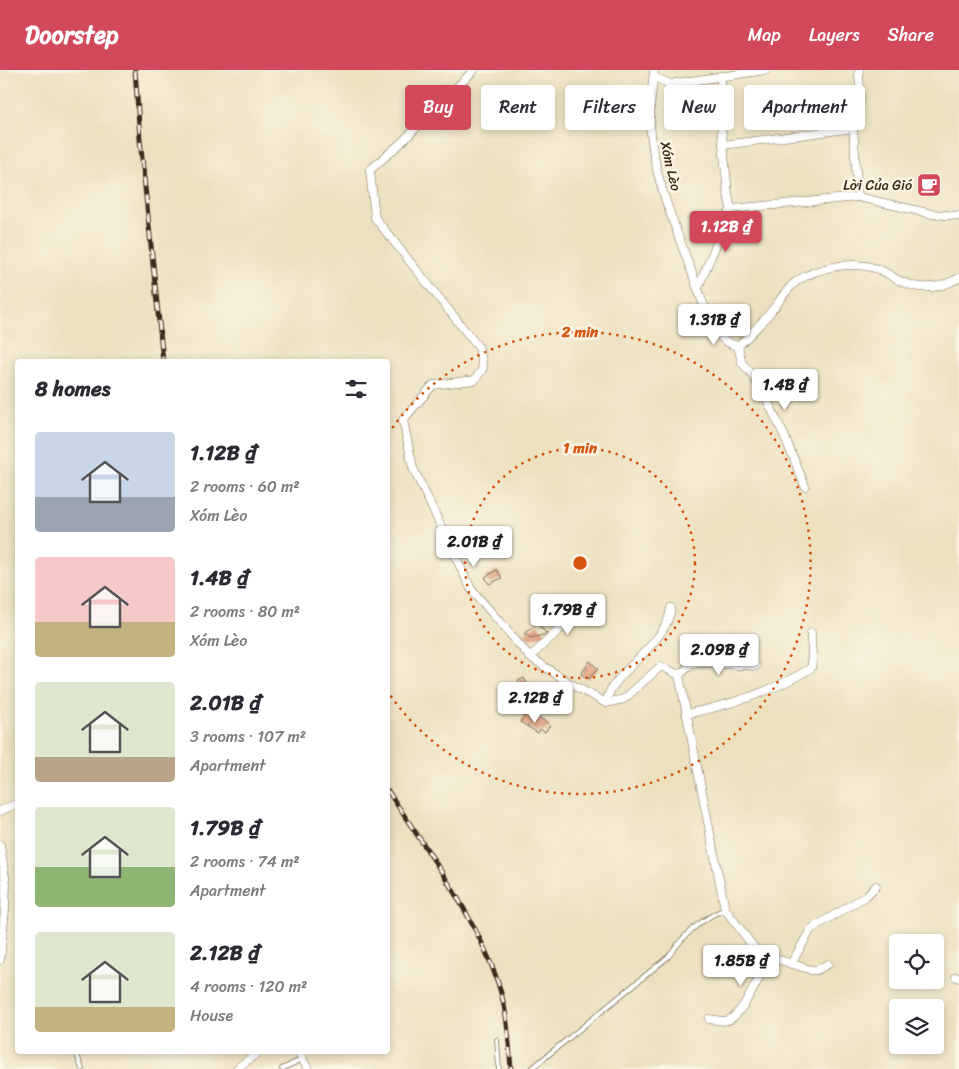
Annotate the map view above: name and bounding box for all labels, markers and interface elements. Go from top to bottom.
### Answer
text: Doorstep [25,14,119,56]
text: Map [748,19,781,51]
text: Layers [809,19,860,51]
text: Share [888,19,934,51]
chip: Buy [405,85,471,130]
chip: Rent [481,85,555,130]
chip: Filters [565,85,654,130]
chip: New [664,85,734,130]
chip: Apartment [744,85,865,130]
street label: Xóm Lèo [652,138,688,193]
cafe icon: Lời Của Gió [916,172,942,198]
place label: Lời Của Gió [843,173,913,198]
pin: 1.12B ₫ [680,210,772,253]
text: 1.12B ₫ [701,212,751,241]
pin: 1.31B ₫ [668,304,760,346]
text: 1.31B ₫ [689,305,739,334]
text: 2 min [561,319,599,345]
pin: 1.4B ₫ [744,368,826,411]
text: 8 homes [35,370,110,408]
text: 1.4B ₫ [763,370,807,399]
icon: filters [342,375,370,403]
text: 1.12B ₫ [190,434,256,472]
text: 1 min [563,435,598,461]
icon: home [75,452,135,512]
text: 2 rooms · 60 m² [190,472,300,501]
text: Xóm Lèo [190,501,247,530]
pin: 2.01B ₫ [428,526,520,568]
text: 2.01B ₫ [447,527,501,556]
centre of rings [571,554,589,572]
text: 1.4B ₫ [190,559,248,597]
icon: home [75,577,135,637]
pin: 1.79B ₫ [522,594,614,636]
text: 1.79B ₫ [541,595,595,624]
text: 2 rooms · 80 m² [190,597,300,626]
text: Xóm Lèo [190,626,247,655]
pin: 2.09B ₫ [673,634,765,676]
text: 2.09B ₫ [691,635,747,664]
pin: 2.12B ₫ [489,682,581,724]
text: 2.12B ₫ [509,683,561,712]
text: 2.01B ₫ [190,684,261,722]
icon: home [75,702,135,762]
text: 3 rooms · 107 m² [190,722,306,751]
text: Apartment [190,751,266,780]
text: 1.79B ₫ [190,809,260,847]
icon: home [75,827,135,887]
text: 2 rooms · 74 m² [190,847,300,876]
text: Apartment [190,876,266,905]
text: 2.12B ₫ [190,934,259,972]
map controls [889,934,944,1054]
button: locate [889,934,944,989]
pin: 1.85B ₫ [695,944,787,987]
text: 1.85B ₫ [714,946,768,975]
icon: home [75,952,135,1012]
text: 4 rooms · 120 m² [190,972,307,1001]
button: layers [889,999,944,1054]
text: House [190,1001,233,1030]

